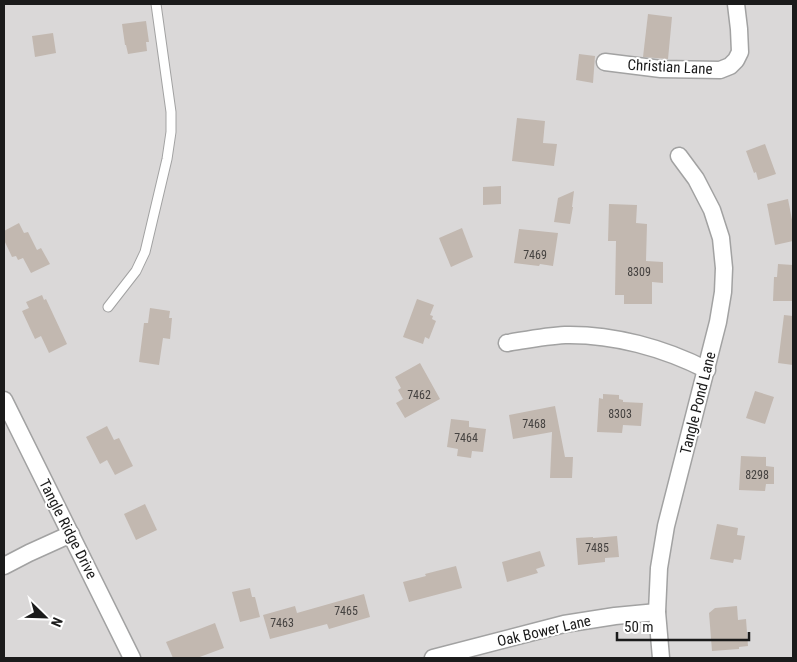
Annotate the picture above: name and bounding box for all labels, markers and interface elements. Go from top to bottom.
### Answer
street label: Christian Lane [627,56,713,78]
house number: 7469 [523,248,547,262]
house number: 8309 [627,265,651,279]
street label: Tangle Pond Lane [677,350,719,456]
house number: 7462 [407,388,431,402]
house number: 8303 [608,407,632,421]
house number: 7468 [522,417,546,431]
house number: 7464 [454,431,478,445]
house number: 8298 [745,468,769,482]
street label: Tangle Ridge Drive [35,476,101,582]
house number: 7485 [585,541,609,555]
north arrow [20,592,70,642]
house number: 7465 [334,604,358,618]
scale bar [617,610,750,642]
street label: Oak Bower Lane [495,611,593,651]
text: N [48,615,66,629]
house number: 7463 [270,616,294,630]
text: 50 m [624,618,654,636]

